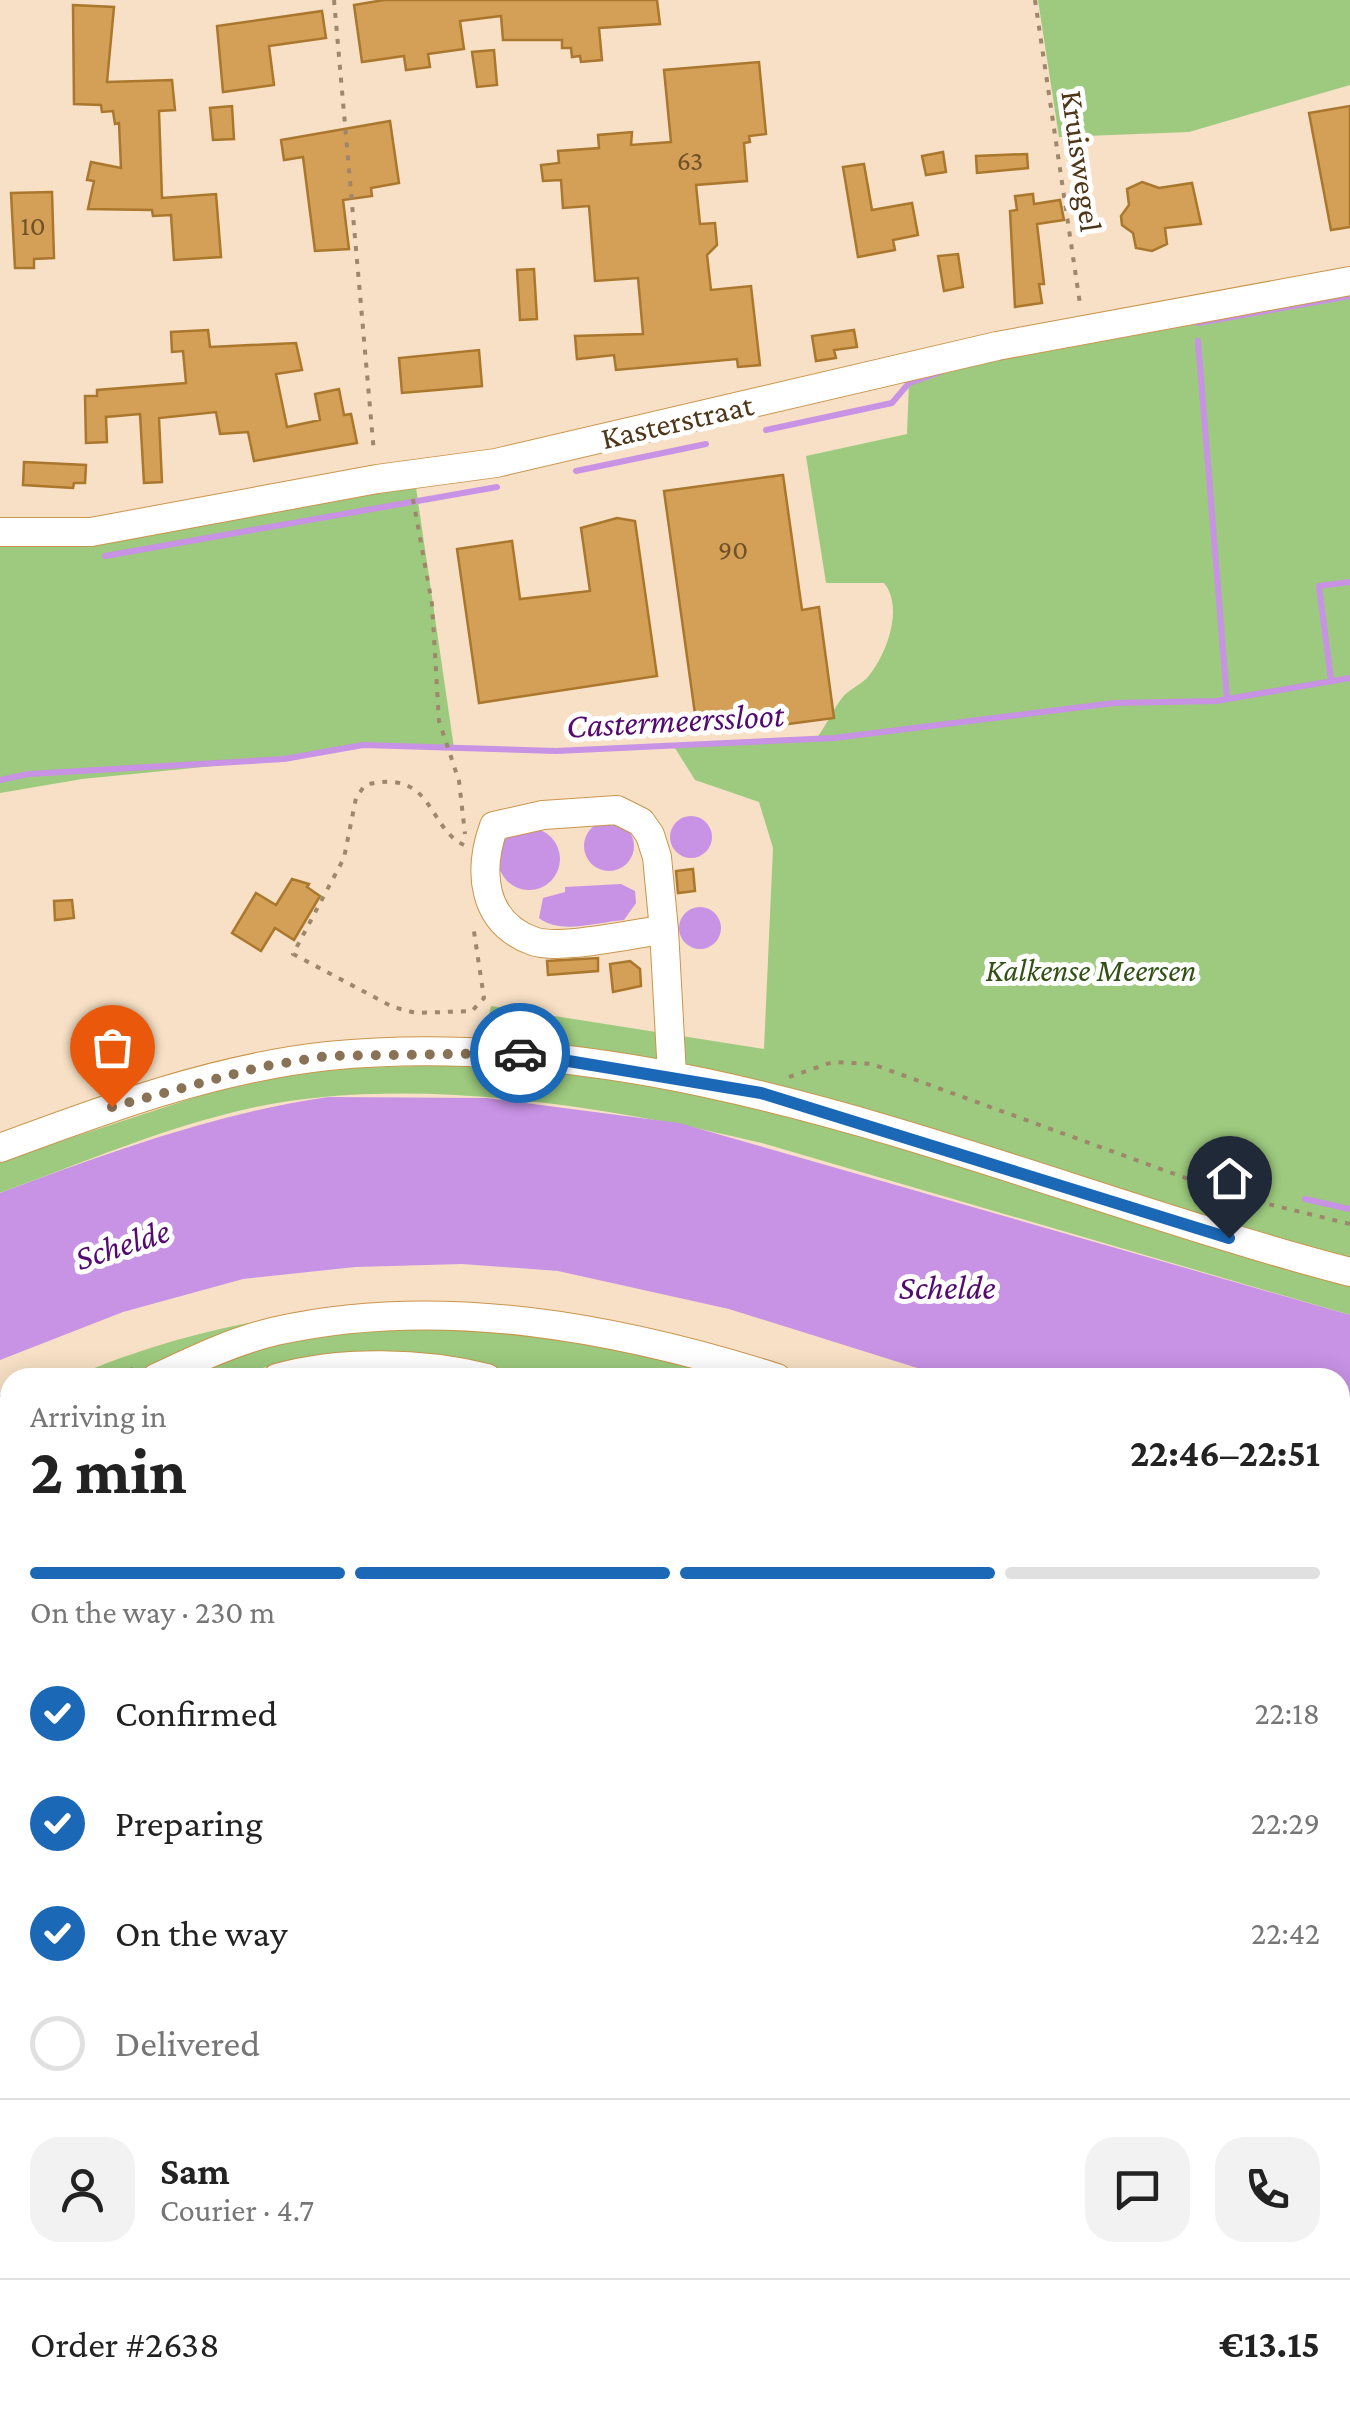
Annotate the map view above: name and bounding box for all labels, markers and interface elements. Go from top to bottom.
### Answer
street label: Kruiswegel [1054,88,1110,234]
house number: 63 [677,145,703,176]
house number: 10 [20,210,46,241]
street label: Kasterstraat [597,386,757,456]
house number: 90 [718,534,748,565]
water label: Castermeerssloot [565,695,786,746]
park label: Kalkense Meersen [986,952,1196,988]
courier [470,1003,570,1103]
pin [70,1005,155,1108]
icon: bag [85,1020,140,1075]
icon: car [493,1026,548,1081]
pin [1187,1136,1272,1239]
icon: home [1202,1151,1257,1206]
water label: Schelde [70,1211,174,1278]
water label: Schelde [899,1268,995,1307]
text: Arriving in [30,1398,167,1434]
text: 22:46–22:51 [1130,1432,1320,1474]
text: 2 min [30,1435,187,1507]
text: On the way · 230 m [30,1594,275,1630]
icon: check [30,1686,85,1741]
text: Confirmed [115,1692,278,1734]
text: 22:18 [1255,1695,1320,1731]
icon: check [30,1796,85,1851]
text: Preparing [115,1802,263,1844]
text: 22:29 [1251,1805,1320,1841]
icon: check [30,1906,85,1961]
text: On the way [115,1912,287,1954]
text: 22:42 [1251,1915,1320,1951]
text: Delivered [115,2022,260,2064]
button: person [30,2137,135,2242]
button: chat [1085,2137,1190,2242]
button: phone [1215,2137,1320,2242]
text: Sam [160,2150,230,2192]
text: Courier · 4.7 [160,2192,314,2228]
text: Order #2638 [30,2323,220,2365]
text: €13.15 [1219,2323,1320,2365]

